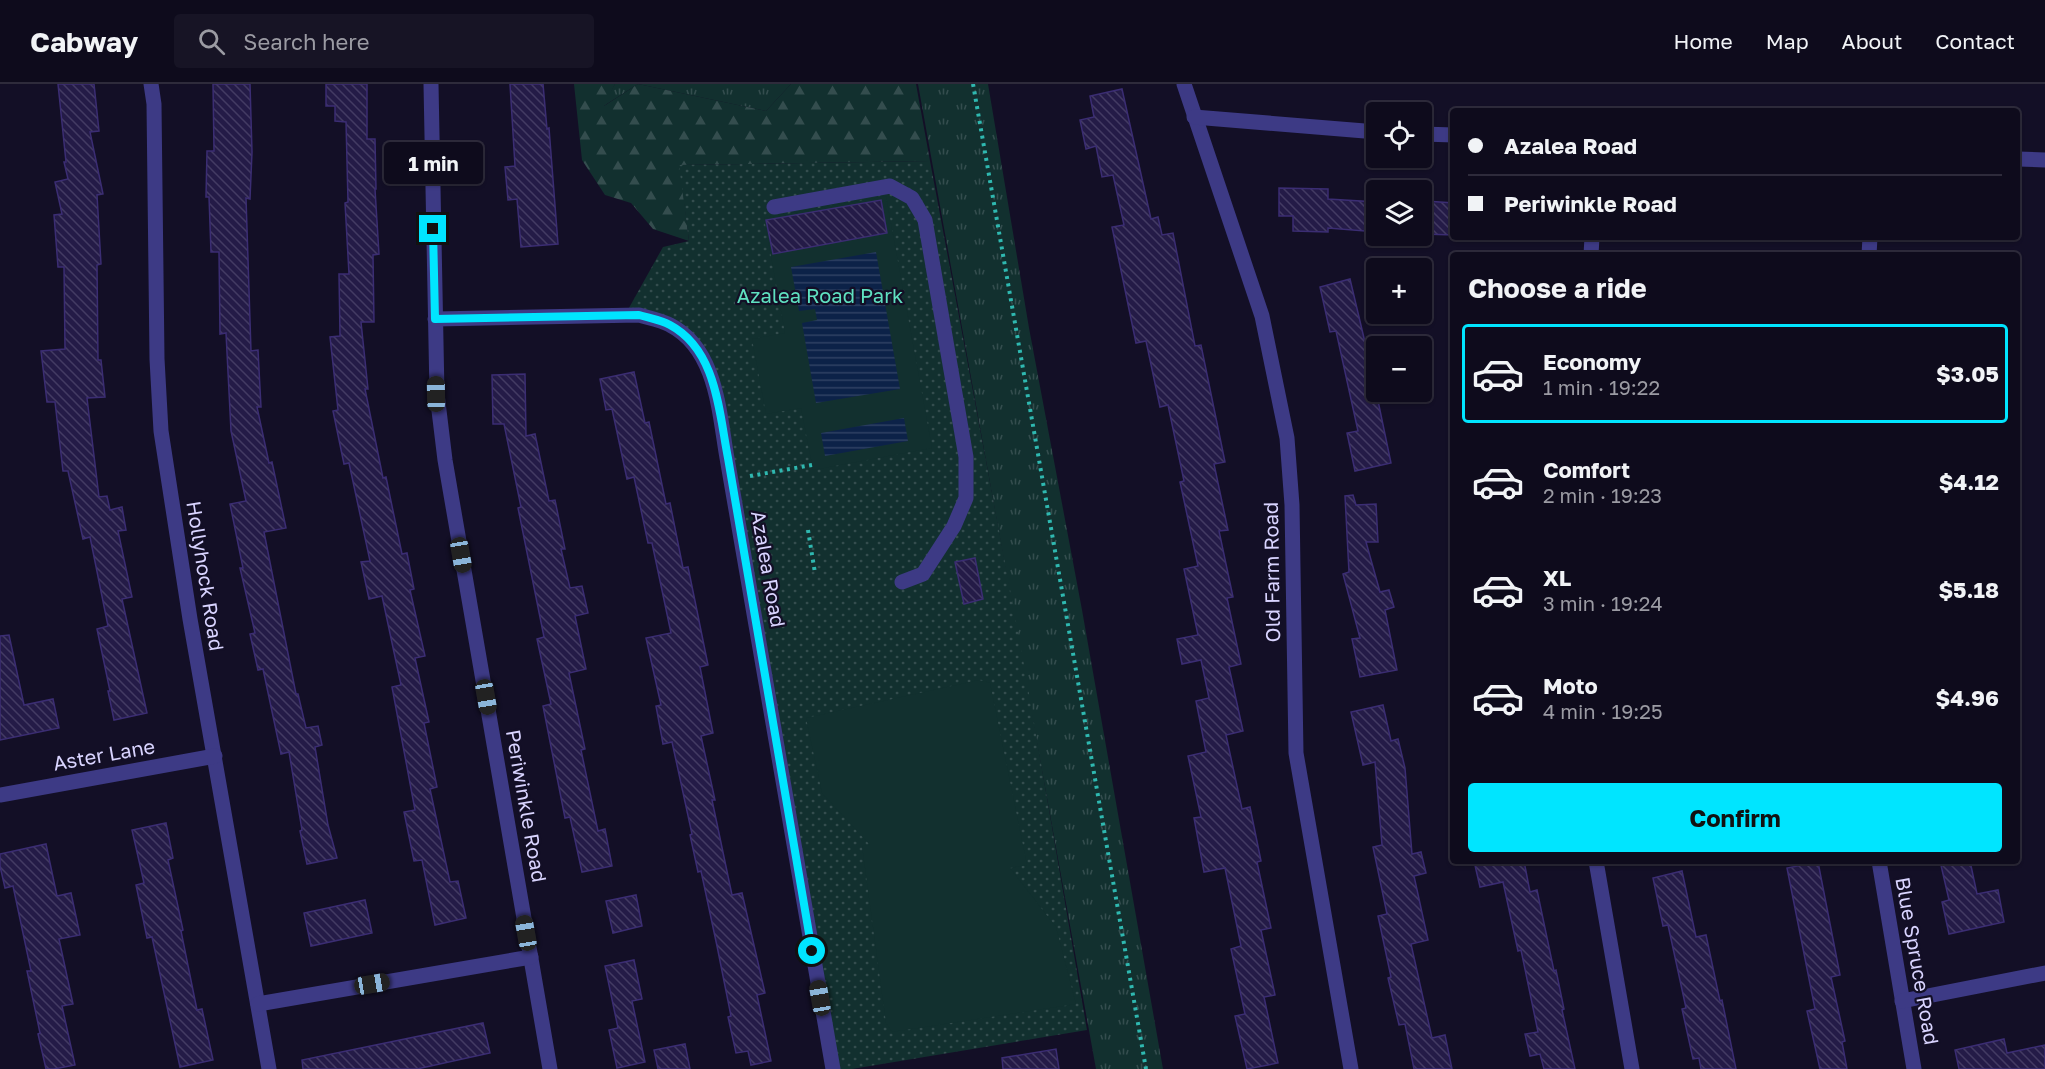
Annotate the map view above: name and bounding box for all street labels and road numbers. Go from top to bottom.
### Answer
street label: Hollyhock Road [182,499,230,652]
street label: Old Farm Road [1258,502,1284,643]
street label: Azalea Road [747,509,791,629]
street label: Periwinkle Road [502,728,552,884]
street label: Aster Lane [51,733,157,775]
street label: Blue Spruce Road [1891,875,1945,1047]

